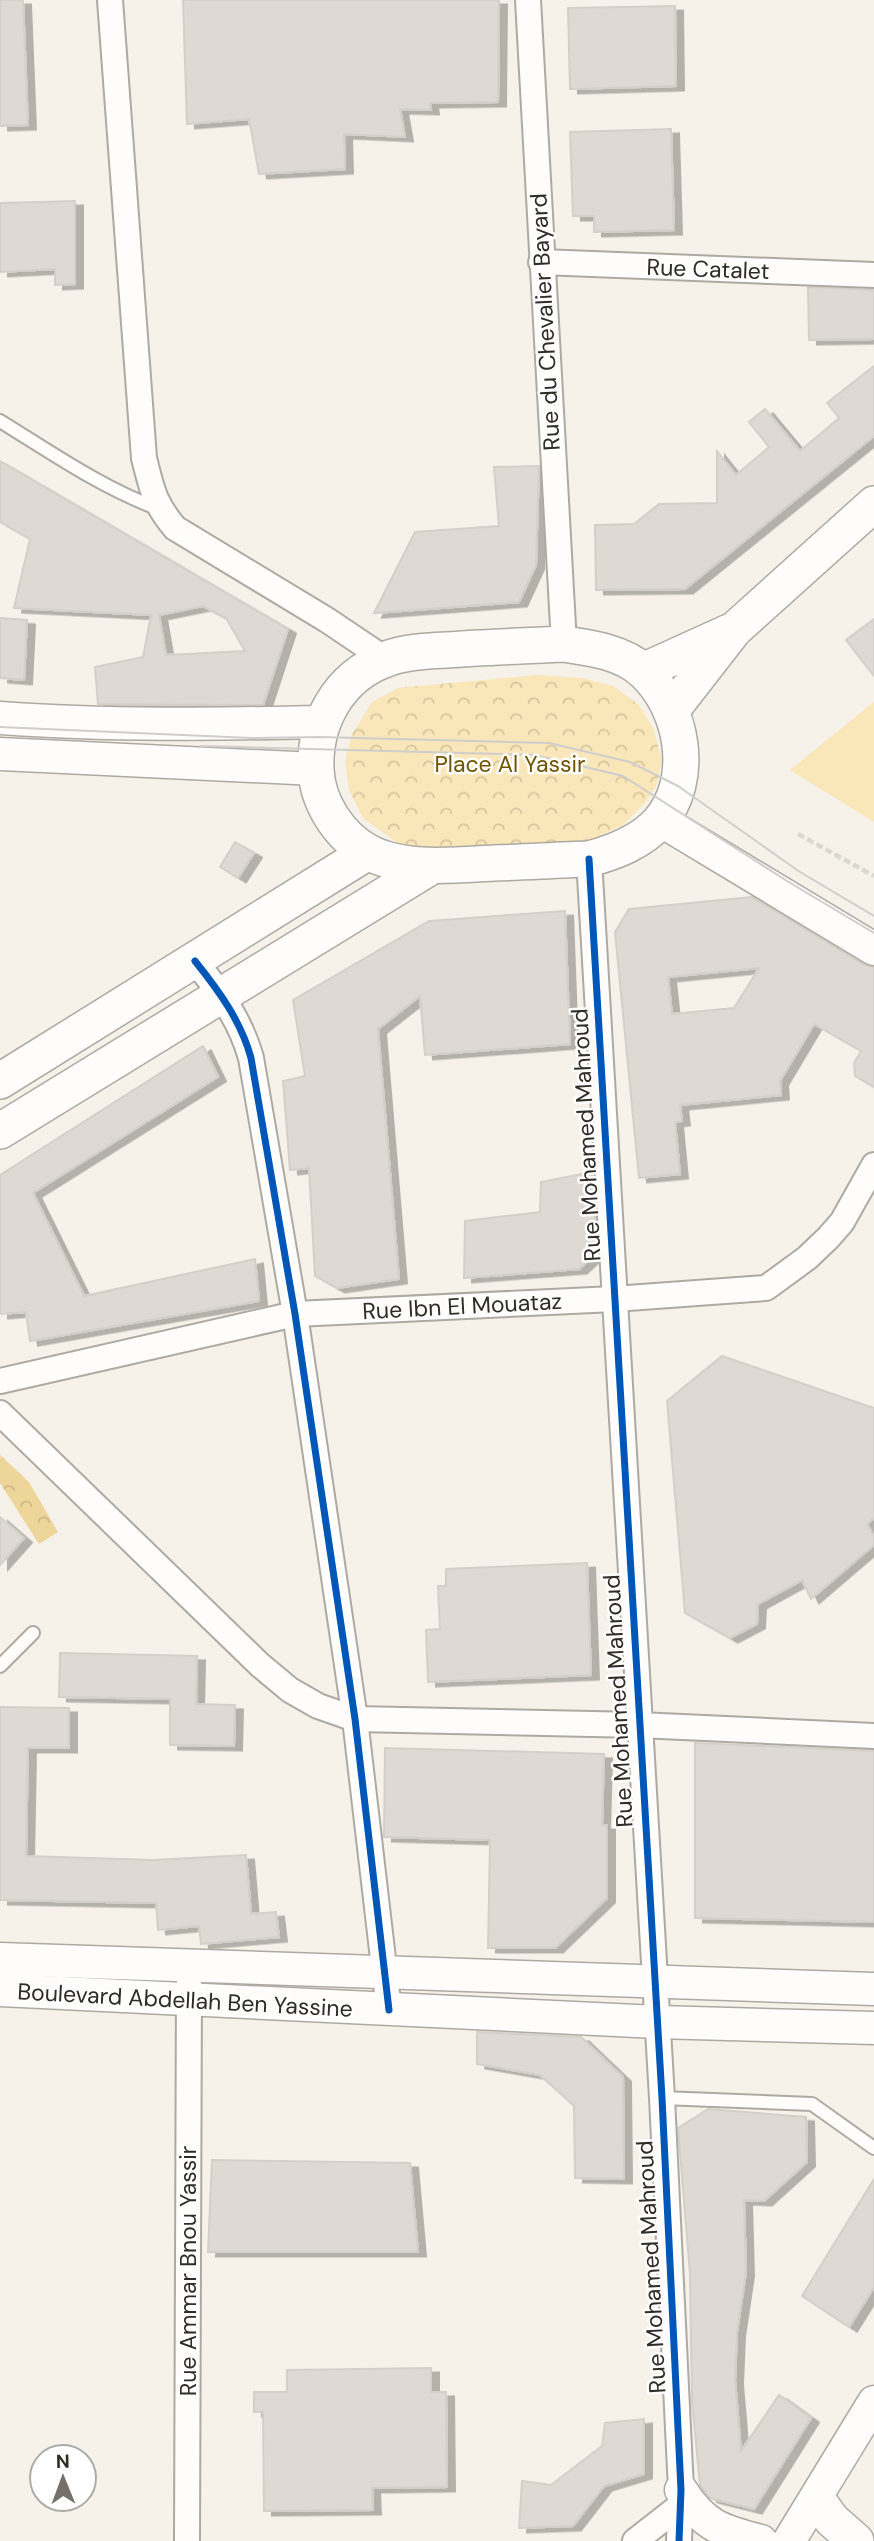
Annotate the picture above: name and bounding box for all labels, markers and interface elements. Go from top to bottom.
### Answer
street label: Rue du Chevalier Bayard [523,193,567,451]
street label: Rue Catalet [646,252,770,286]
park label: Place Al Yassir [434,749,586,779]
street label: Rue Mohamed Mahroud [564,1008,608,1262]
street label: Rue Ibn El Mouataz [361,1286,563,1326]
street label: Rue Mohamed Mahroud [596,1574,640,1828]
street label: Boulevard Abdellah Ben Yassine [17,1976,353,2024]
street label: Rue Mohamed Mahroud [629,2140,673,2394]
street label: Rue Ammar Bnou Yassir [173,2146,203,2396]
north arrow [28,2443,98,2513]
text: N [56,2449,70,2474]

